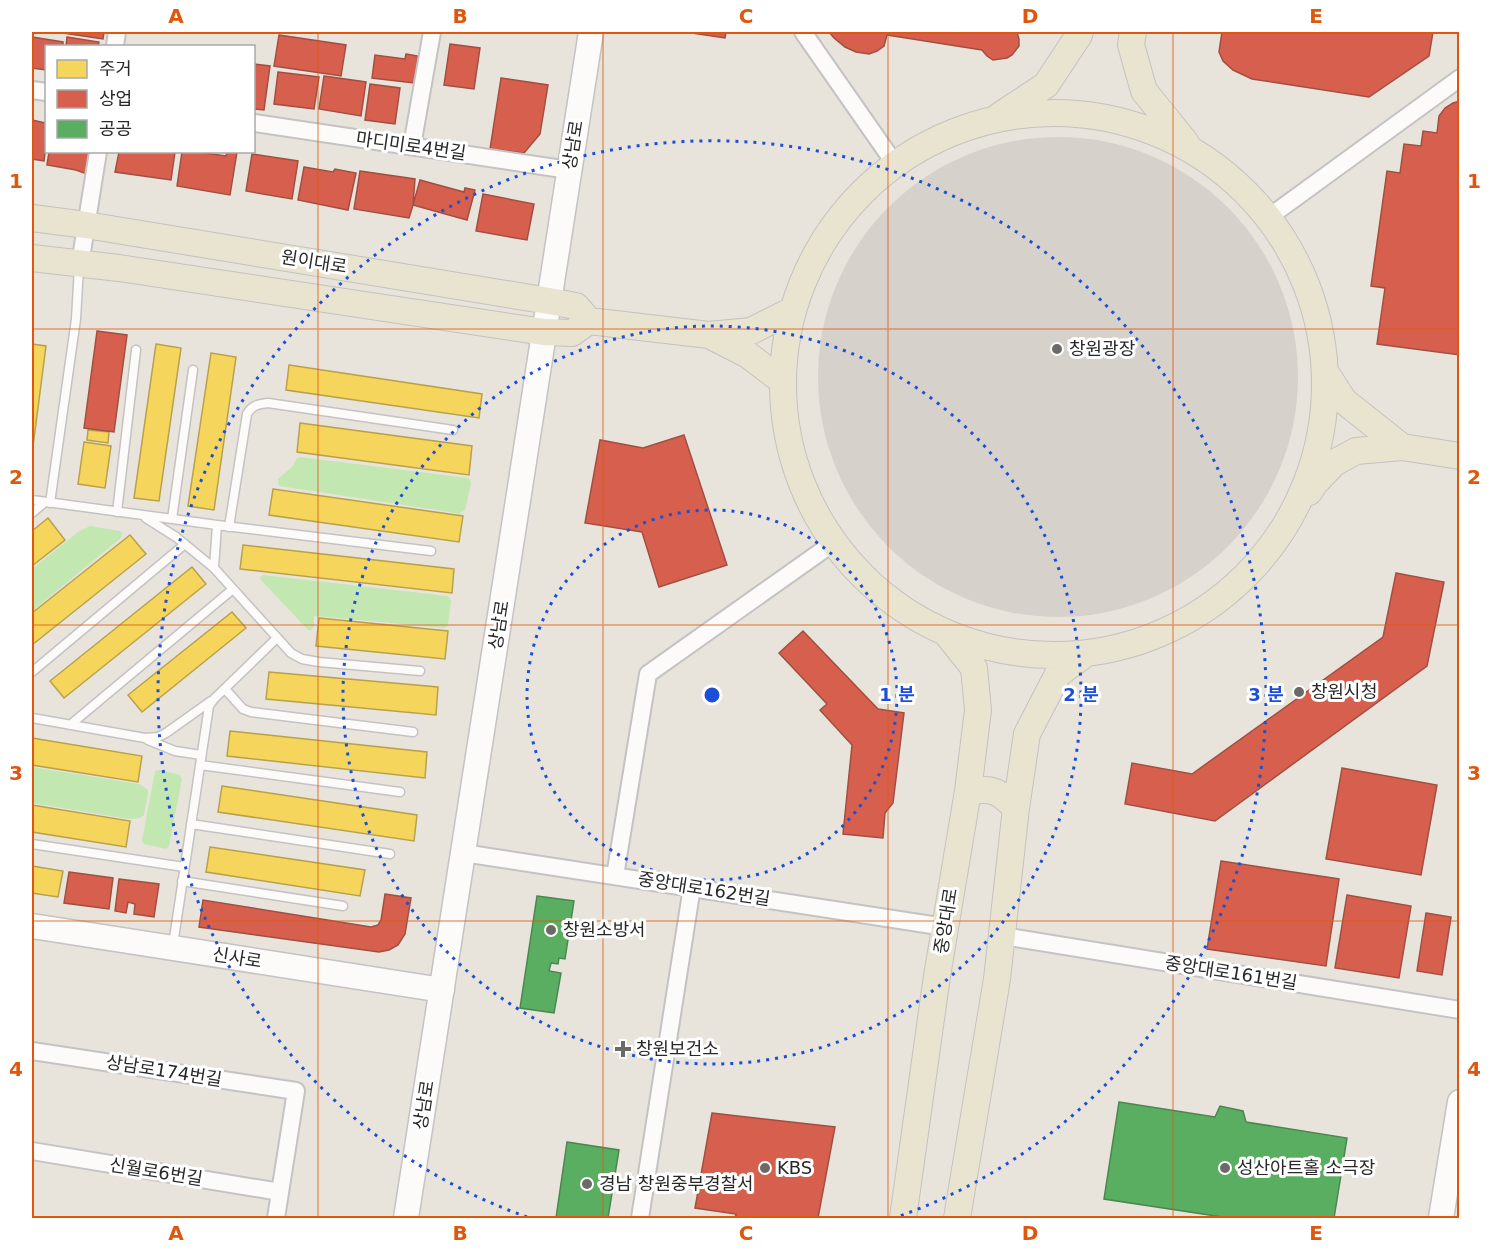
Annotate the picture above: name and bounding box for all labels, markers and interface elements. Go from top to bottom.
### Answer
text: A [168,4,184,28]
text: B [452,4,468,28]
text: C [739,4,753,28]
text: D [1022,4,1038,28]
text: E [1309,4,1323,28]
legend [45,45,255,153]
text: 주거 [99,58,132,79]
text: 상업 [99,88,132,109]
text: 공공 [99,118,132,139]
street label: 상남로 [558,119,587,171]
street label: 마디미로4번길 [355,127,467,164]
text: 1 [9,169,23,193]
text: 1 [1467,169,1481,193]
street label: 원이대로 [280,246,348,277]
place label: 창원광장 [1069,338,1135,359]
marker: 창원광장 [1050,342,1064,356]
text: 2 [9,465,23,489]
text: 2 [1467,465,1481,489]
street label: 상남로 [484,599,513,651]
place label: 창원시청 [1311,681,1377,702]
text: 1 분 [879,684,915,705]
text: 2 분 [1063,684,1099,705]
text: 3 분 [1248,684,1284,705]
centre of rings [702,685,722,705]
marker: 창원시청 [1292,685,1306,699]
text: 3 [9,761,23,785]
text: 3 [1467,761,1481,785]
street label: 중앙대로162번길 [636,868,772,909]
street label: 중앙대로 [930,887,961,955]
place label: 창원소방서 [563,919,646,940]
marker: 창원소방서 [544,923,558,937]
street label: 신사로 [211,943,263,972]
street label: 중앙대로161번길 [1163,952,1299,993]
place label: 창원보건소 [636,1038,719,1059]
marker: 창원보건소 [614,1040,632,1058]
street label: 상남로174번길 [105,1051,224,1090]
text: 4 [9,1057,23,1081]
text: 4 [1467,1057,1481,1081]
street label: 상남로 [409,1079,438,1131]
street label: 신월로6번길 [108,1154,204,1189]
place label: KBS [777,1157,812,1178]
place label: 성산아트홀 소극장 [1237,1157,1375,1178]
marker: KBS [758,1161,772,1175]
marker: 성산아트홀 소극장 [1218,1161,1232,1175]
place label: 경남 창원중부경찰서 [599,1173,754,1194]
marker: 경남 창원중부경찰서 [580,1177,594,1191]
text: A [168,1221,184,1245]
text: B [452,1221,468,1245]
text: C [739,1221,753,1245]
text: D [1022,1221,1038,1245]
text: E [1309,1221,1323,1245]

